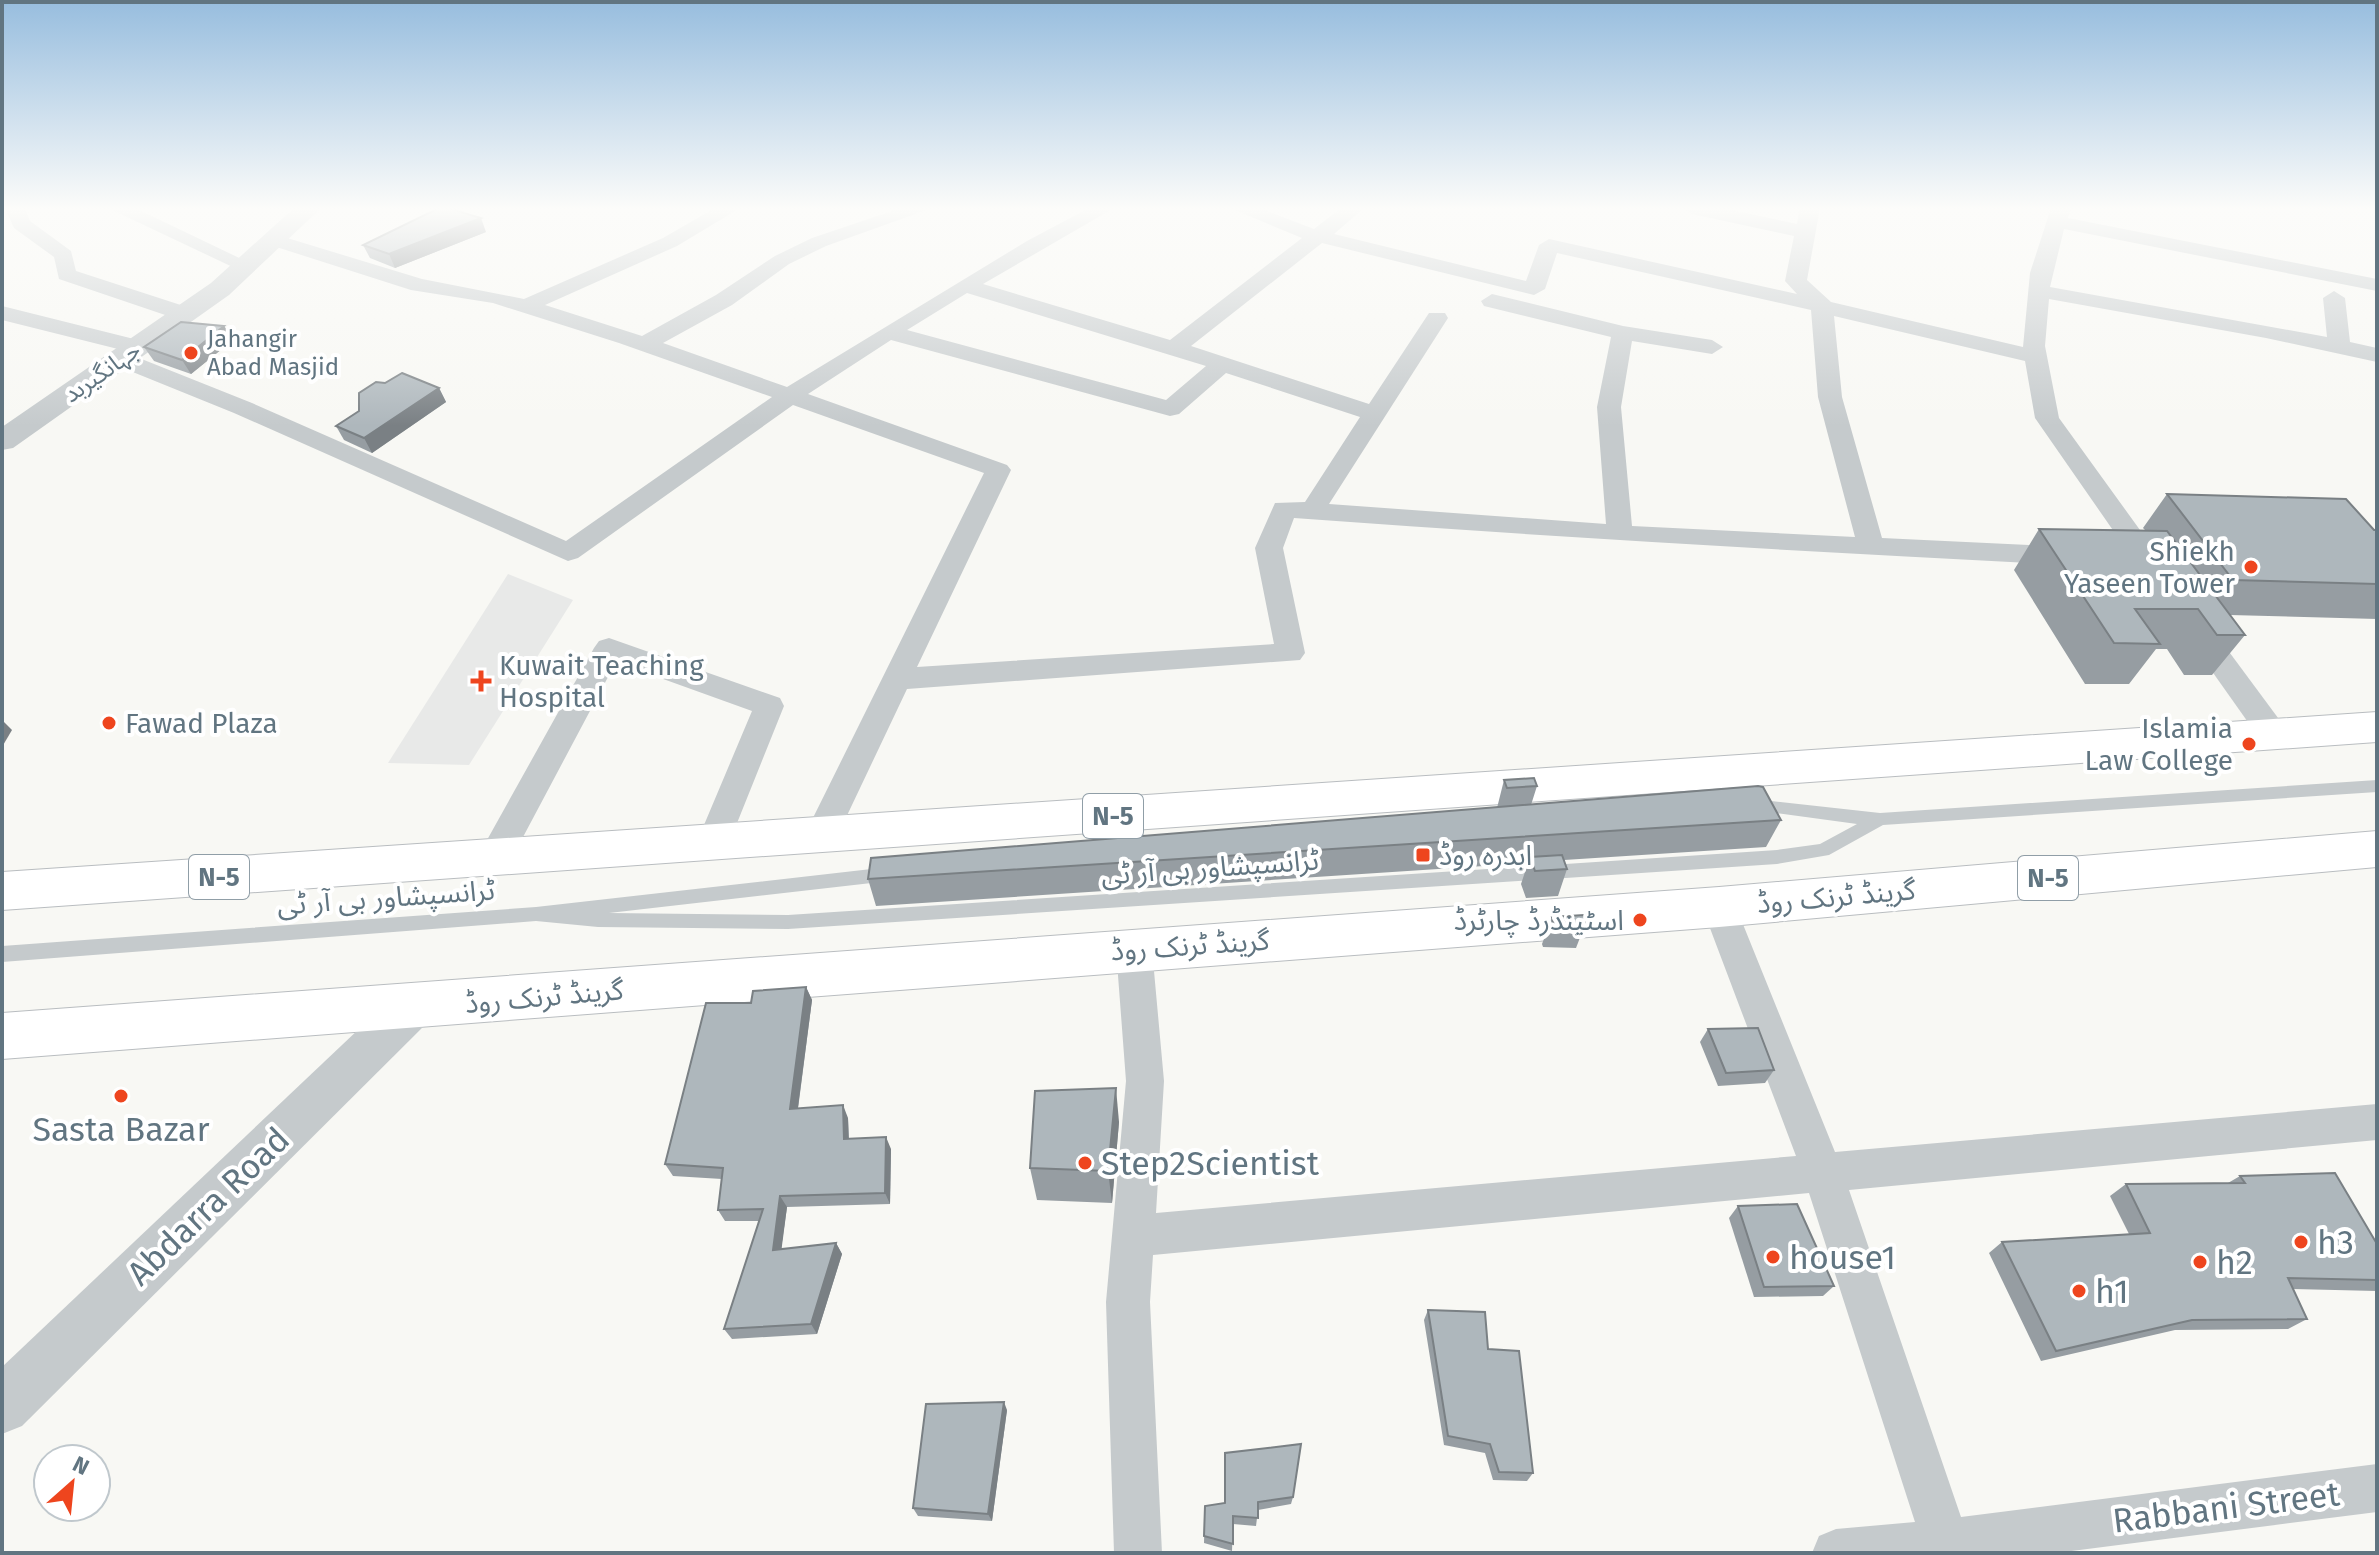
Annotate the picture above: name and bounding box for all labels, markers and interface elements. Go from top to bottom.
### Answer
place label: Jahangir Abad Masjid [207,325,339,381]
street label: جہانگیربد [58,336,146,409]
marker: Jahangir Abad Masjid [182,344,200,362]
place label: Shiekh Yaseen Tower [2064,535,2235,600]
marker: Shiekh Yaseen Tower [2242,558,2260,576]
place label: Kuwait Teaching Hospital [499,649,704,714]
marker: Kuwait Teaching Hospital [470,670,492,692]
place label: Fawad Plaza [125,707,278,740]
place label: Islamia Law College [2084,712,2233,777]
marker: Fawad Plaza [100,714,118,732]
marker: Islamia Law College [2240,735,2258,753]
road number: N-5 [1083,794,1143,838]
place label: ابدرہ روڈ [1439,839,1532,872]
street label: ٹرانسپشاور بی آر ٹی [1100,843,1320,893]
marker: ابدرہ روڈ [1414,846,1432,864]
road number: N-5 [189,855,249,899]
road number: N-5 [2018,856,2078,900]
street label: ٹرانسپشاور بی آر ٹی [276,873,496,923]
street label: گرینڈ ٹرنک روڈ [1755,873,1917,920]
place label: اسٹینڈرڈ چارٹرڈ [1454,904,1624,938]
marker: اسٹینڈرڈ چارٹرڈ [1631,911,1649,929]
street label: گرینڈ ٹرنک روڈ [1110,923,1271,968]
street label: گرینڈ ٹرنک روڈ [463,973,625,1020]
marker: Sasta Bazar [112,1087,130,1105]
place label: Sasta Bazar [32,1109,210,1150]
street label: Abdarra Road [119,1119,298,1294]
place label: Step2Scientist [1101,1143,1320,1184]
marker: Step2Scientist [1076,1154,1094,1172]
place label: h3 [2317,1222,2354,1263]
marker: h3 [2292,1233,2310,1251]
place label: house1 [1789,1237,1896,1278]
place label: h2 [2216,1242,2253,1283]
marker: house1 [1764,1248,1782,1266]
marker: h2 [2191,1253,2209,1271]
place label: h1 [2095,1271,2129,1312]
marker: h1 [2070,1282,2088,1300]
north arrow [32,1443,112,1523]
text: N [68,1450,93,1481]
street label: Rabbani Street [2110,1473,2342,1542]

